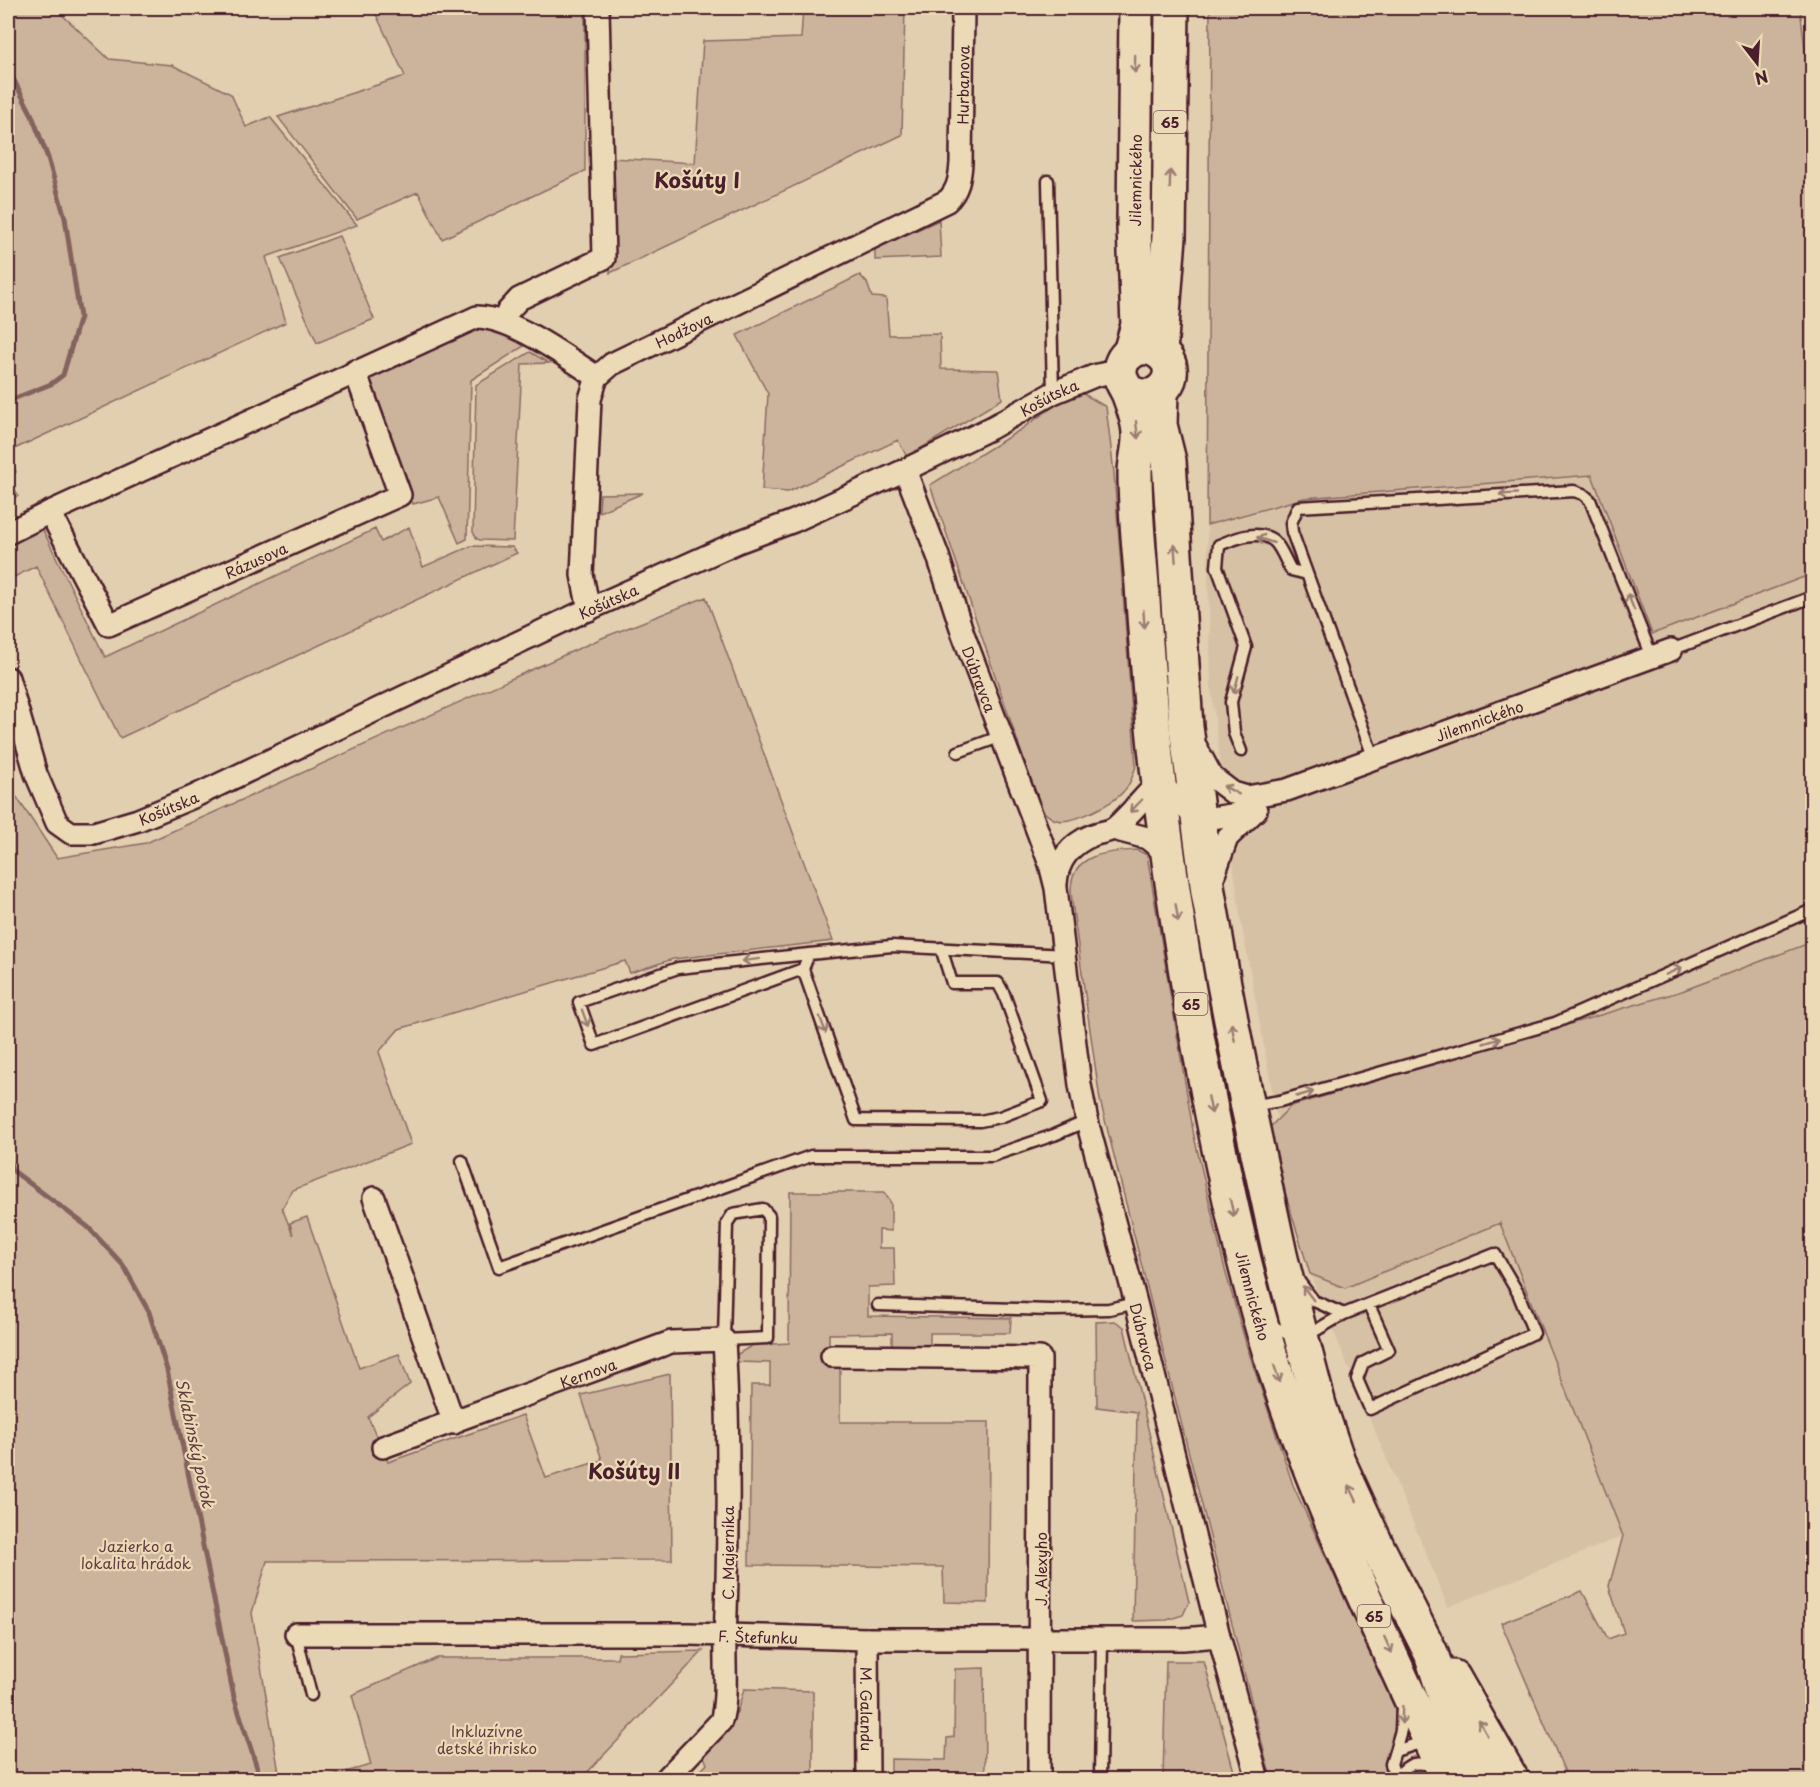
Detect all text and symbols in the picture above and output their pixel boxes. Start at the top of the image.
north arrow [1727,33,1787,93]
street label: Hurbanova [950,44,974,125]
one-way arrow [1129,54,1141,74]
text: N [1752,65,1771,92]
road number: 65 [1154,111,1186,133]
street label: Jilemnického [1123,134,1146,226]
district label: Košúty I [654,163,740,195]
one-way arrow [1164,170,1176,190]
street label: Hodžova [651,305,716,353]
street label: Košútska [1015,372,1082,421]
one-way arrow [1132,420,1143,440]
one-way arrow [1499,489,1519,500]
one-way arrow [1256,533,1275,544]
street label: Rázusova [220,535,291,584]
one-way arrow [1169,544,1180,563]
street label: Košútska [574,577,642,624]
one-way arrow [1624,594,1635,612]
one-way arrow [1139,609,1150,629]
street label: Dúbravca [957,642,1003,716]
one-way arrow [1230,675,1241,694]
street label: Jilemnického [1432,693,1526,747]
street label: Košútska [134,784,203,830]
one-way arrow [1223,784,1240,796]
one-way arrow [1129,798,1143,813]
one-way arrow [1172,903,1183,923]
one-way arrow [741,955,761,966]
one-way arrow [1665,965,1683,976]
road number: 65 [1174,993,1208,1015]
one-way arrow [580,1008,591,1027]
one-way arrow [818,1015,829,1033]
one-way arrow [1227,1022,1238,1042]
one-way arrow [1482,1035,1501,1046]
one-way arrow [1295,1088,1314,1099]
one-way arrow [1205,1095,1216,1115]
one-way arrow [1227,1198,1238,1217]
street label: Jilemnického [1231,1248,1277,1343]
one-way arrow [1301,1285,1314,1301]
street label: Dúbravca [1125,1300,1164,1374]
street label: Kernova [556,1351,620,1393]
one-way arrow [1272,1364,1283,1383]
water label: Sklabinský potok [171,1376,222,1511]
district label: Košúty II [588,1454,680,1486]
one-way arrow [1346,1484,1358,1502]
street label: C. Majerníka [716,1505,739,1600]
street label: J. Alexyho [1029,1532,1052,1606]
park label: Jazierko a lokalita hrádok [81,1534,192,1574]
road number: 65 [1358,1605,1390,1627]
street label: F. Štefunku [718,1623,798,1649]
one-way arrow [1382,1635,1394,1653]
street label: M. Galandu [856,1667,879,1751]
one-way arrow [1396,1705,1407,1725]
park label: Inkluzívne detské ihrisko [437,1719,537,1759]
one-way arrow [1477,1720,1489,1737]

